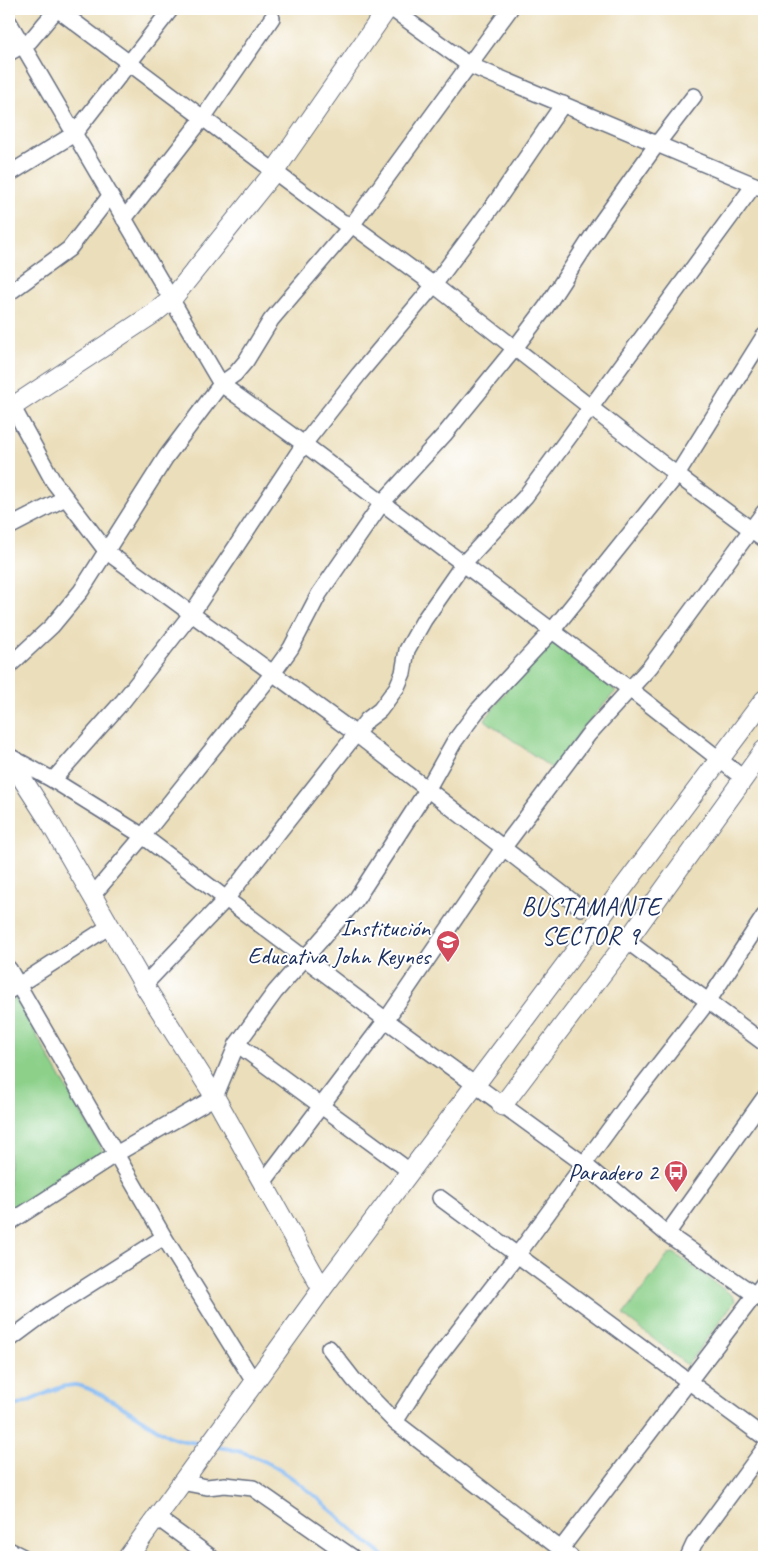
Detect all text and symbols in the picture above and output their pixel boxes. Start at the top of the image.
district label: BUSTAMANTE SECTOR 9 [521,891,663,952]
place label: Institución Educativa John Keynes [248,913,432,971]
school or university icon: Institución Educativa John Keynes [435,929,461,963]
place label: Paradero 2 [568,1157,660,1187]
bus stop icon: Paradero 2 [663,1159,689,1193]

